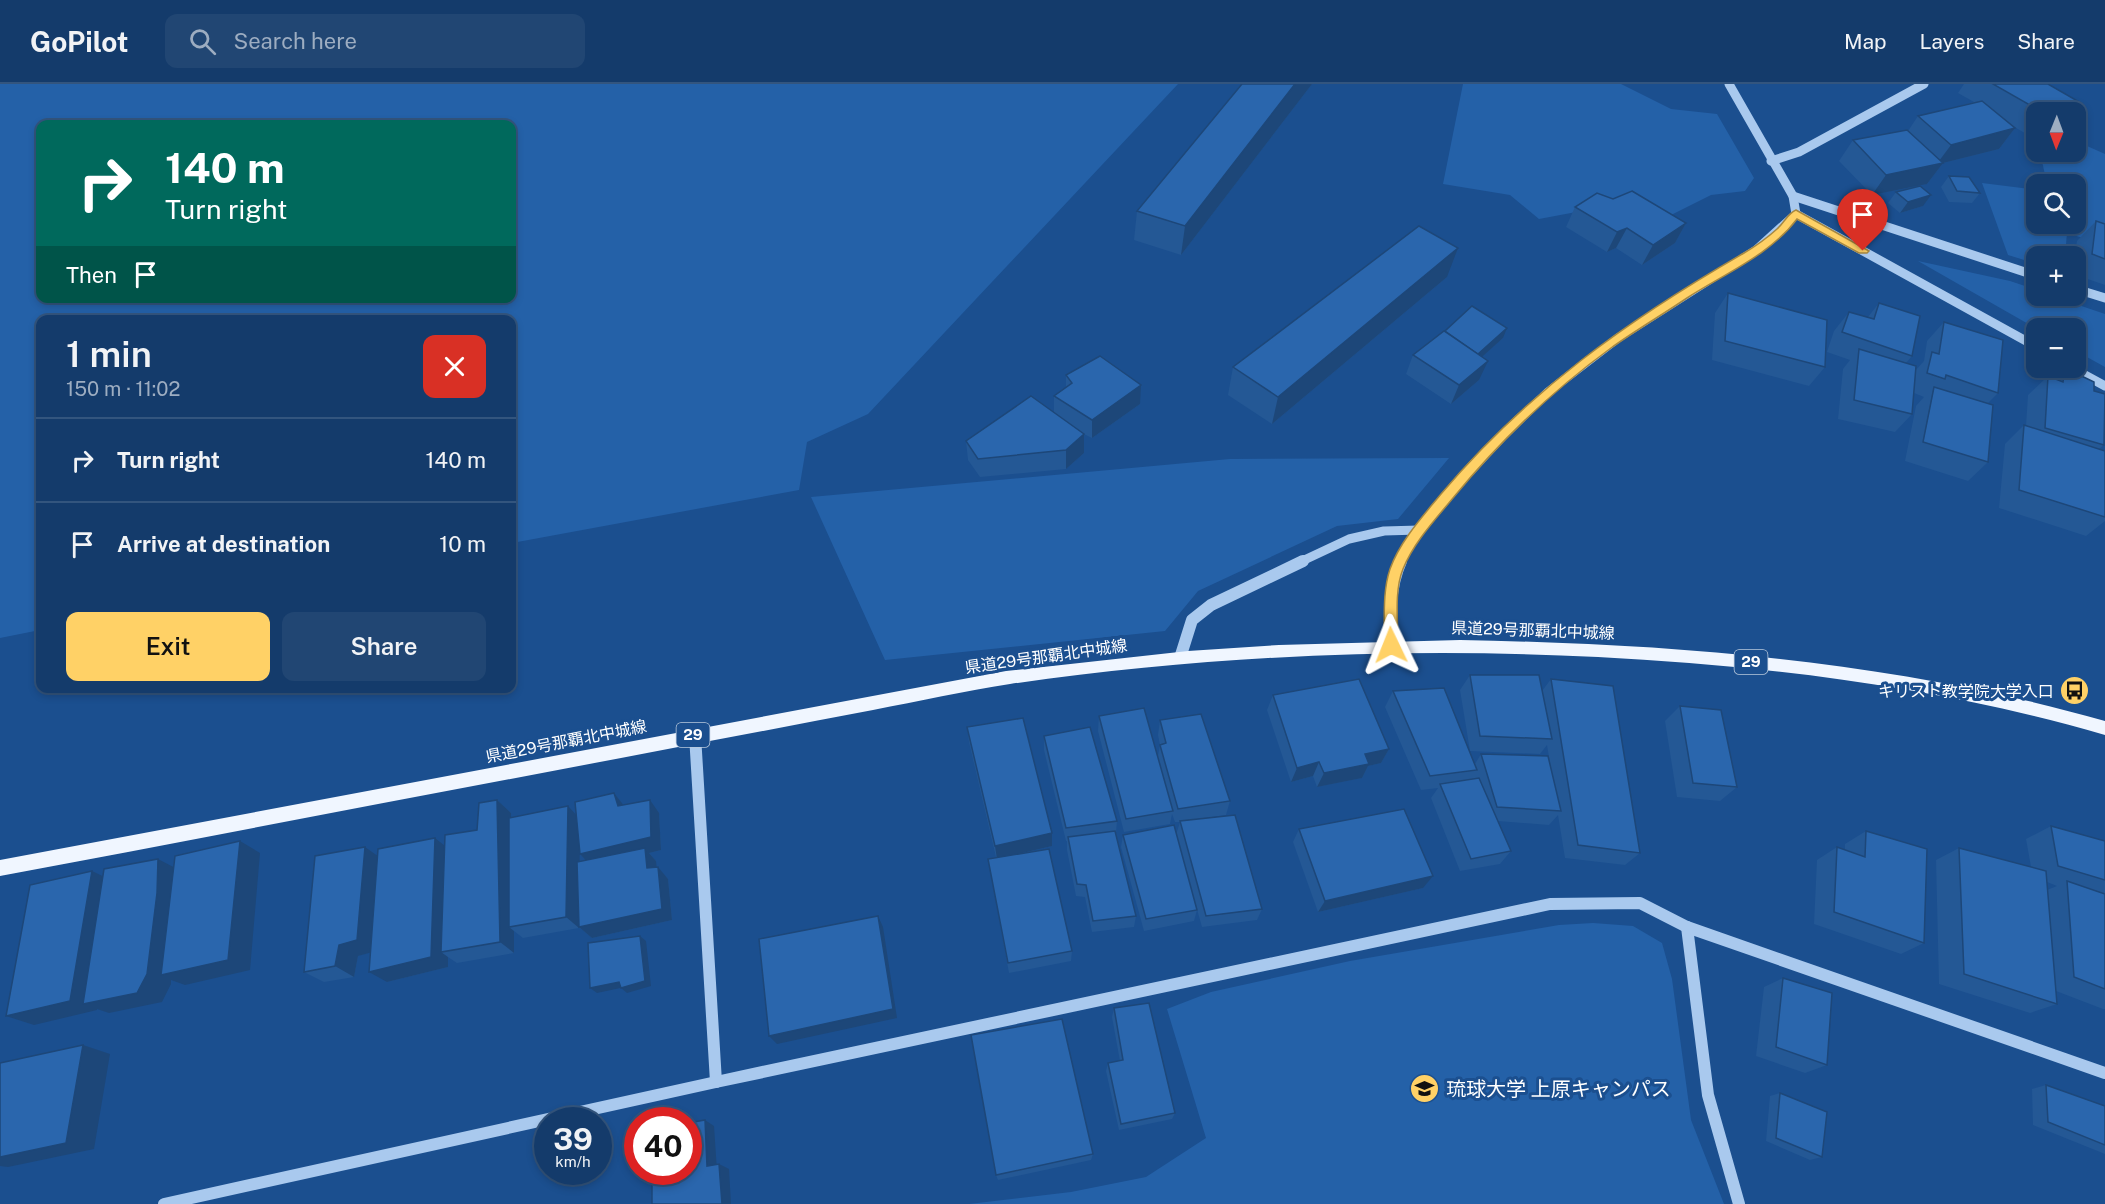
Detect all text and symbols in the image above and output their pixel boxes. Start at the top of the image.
search box [165,14,585,68]
text: GoPilot [30,25,129,58]
icon: search [186,25,219,58]
text: Search here [234,28,357,54]
text: Map [1844,29,1887,54]
text: Layers [1920,29,1984,54]
text: Share [2017,29,2075,54]
north arrow [2026,102,2086,162]
map controls [2026,102,2086,378]
text: 140 m [165,143,285,192]
icon: right [66,144,144,222]
button: search [2026,174,2086,234]
pin [1837,189,1888,251]
text: Turn right [165,193,288,225]
icon: arrive [1846,198,1879,231]
button: + [2026,246,2086,306]
icon: arrive [129,258,162,291]
text: Then [66,262,117,288]
button: − [2026,318,2086,378]
text: 1 min [66,333,152,375]
button: close [423,335,486,398]
text: 150 m · 11:02 [66,377,180,401]
icon: right [66,444,99,477]
text: Turn right [117,447,220,473]
text: 140 m [425,447,486,473]
icon: arrive [66,528,99,561]
text: Arrive at destination [117,531,330,557]
text: 10 m [439,531,486,557]
button: Exit [66,612,270,681]
button: Share [282,612,486,681]
position arrow [1359,613,1423,677]
street label: 県道29号那覇北中城線 [1451,618,1615,643]
street label: 県道29号那覇北中城線 [964,636,1128,677]
road number: 29 [1734,650,1768,674]
bus stop icon: キリスト教学院大学入口 [2059,675,2091,707]
place label: キリスト教学院大学入口 [1878,682,2054,701]
street label: 県道29号那覇北中城線 [484,717,648,766]
road number: 29 [676,723,710,747]
school or university icon: 琉球大学 上原キャンパス [1409,1073,1441,1105]
place label: 琉球大学 上原キャンパス [1446,1077,1671,1101]
speed limit sign: 40 [624,1107,702,1185]
text: 39 [553,1121,593,1157]
text: km/h [555,1153,591,1170]

